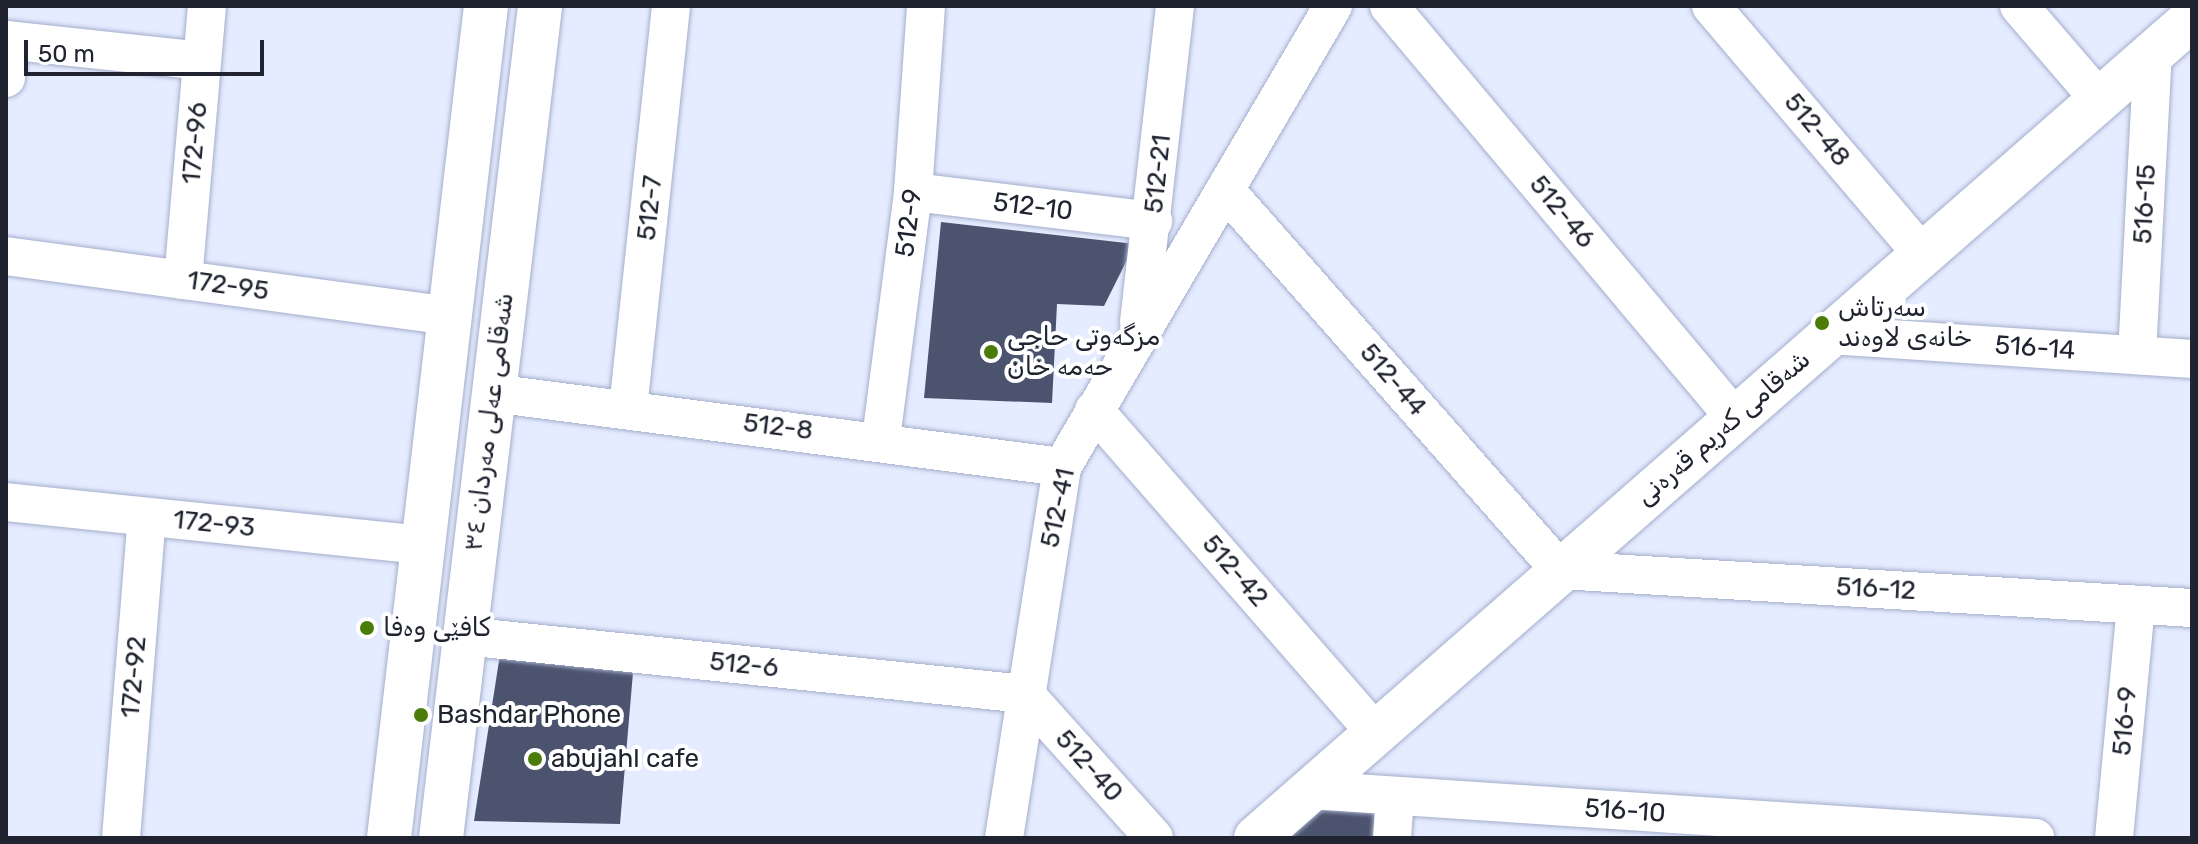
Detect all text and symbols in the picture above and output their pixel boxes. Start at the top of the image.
scale bar [28,24,268,74]
text: 50 m [38,40,95,68]
street label: 512-48 [1777,87,1857,173]
street label: 172-96 [176,101,214,185]
street label: 512-21 [1138,133,1178,215]
street label: 516-15 [2127,163,2163,245]
street label: 512-46 [1523,169,1601,255]
street label: 512-7 [631,174,669,242]
street label: 512-9 [889,187,929,259]
street label: 512-10 [991,187,1075,227]
street label: 172-95 [185,265,271,307]
street label: شەقامی عەلی مەردان ٣٤ [458,291,520,553]
place label: سەرتاش خانەی لاوەند [1838,292,1972,354]
marker: سەرتاش خانەی لاوەند [1813,314,1831,332]
place label: مزگەوتی حاجی حەمە خان [1007,321,1160,382]
street label: 516-14 [1994,330,2076,366]
street label: 512-44 [1353,337,1433,423]
marker: مزگەوتی حاجی حەمە خان [982,343,1000,361]
street label: شەقامی کەریم قەرەنی [1629,344,1817,512]
street label: 512-8 [741,407,815,447]
street label: 512-41 [1034,466,1082,550]
street label: 172-93 [172,504,256,544]
street label: 512-42 [1195,529,1275,613]
street label: 516-12 [1835,571,1917,607]
place label: کافێی وەفا [383,612,491,644]
marker: کافێی وەفا [358,619,376,637]
street label: 172-92 [115,635,153,719]
street label: 512-6 [708,646,780,684]
street label: 516-9 [2106,685,2144,757]
place label: Bashdar Phone [437,699,622,731]
marker: Bashdar Phone [412,706,430,724]
street label: 512-40 [1049,724,1129,808]
place label: abujahl cafe [551,743,699,775]
marker: abujahl cafe [526,750,544,768]
street label: 516-10 [1583,793,1667,829]

